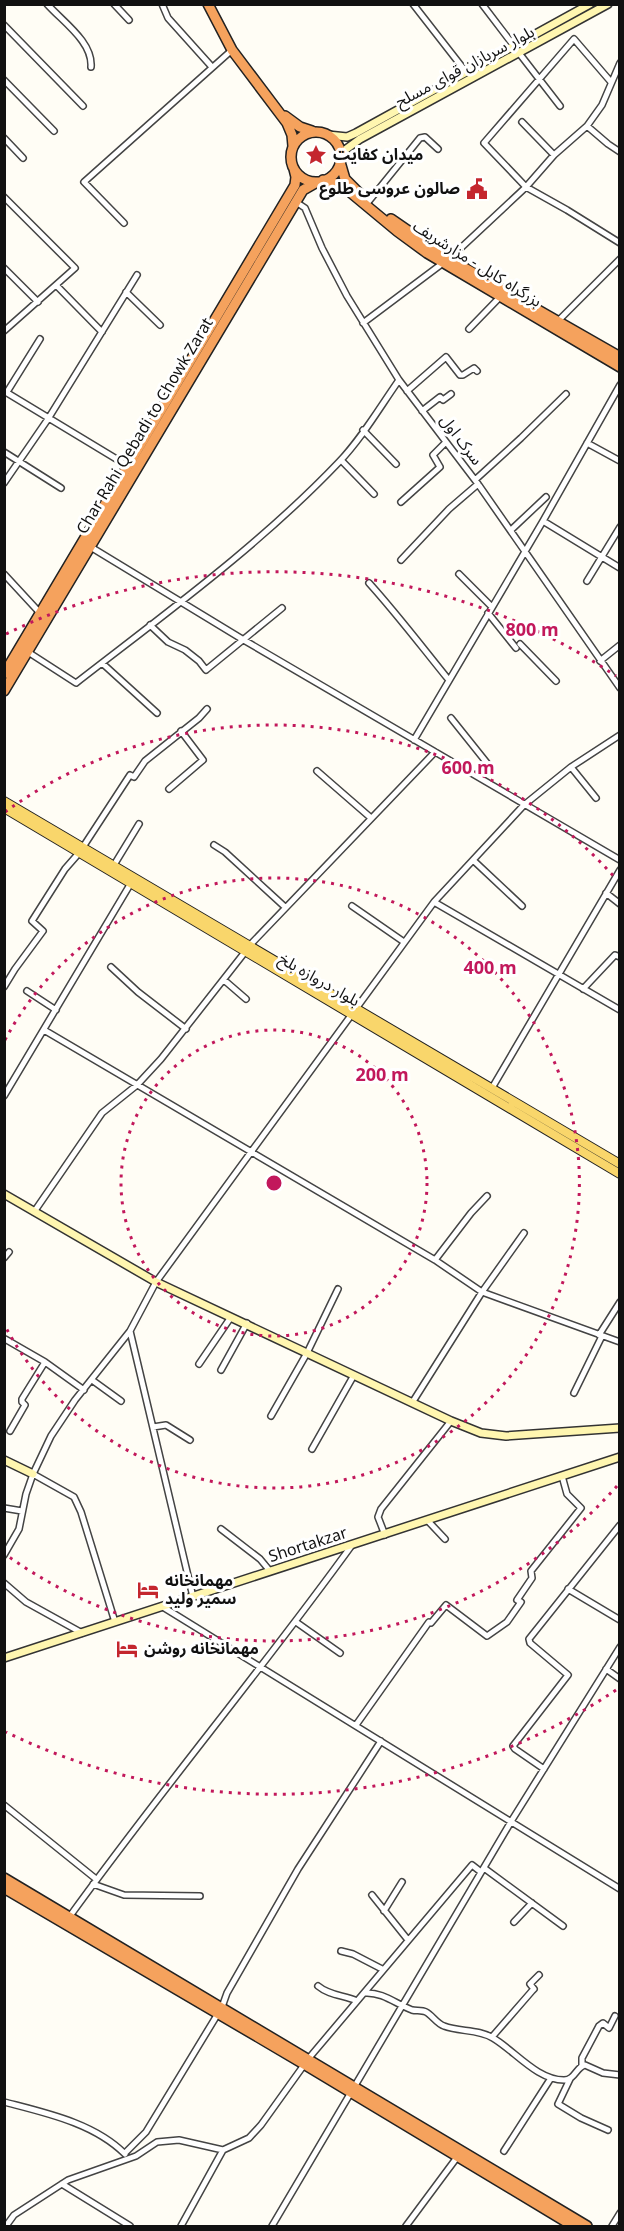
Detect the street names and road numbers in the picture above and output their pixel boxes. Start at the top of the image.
street label: بلوار سربازان قوای مسلح [389,16,541,118]
street label: بزرگراه کابل - مزارشریف [405,210,549,318]
street label: Char Rahi Qebadi to Chowk Zarat [66,310,224,541]
street label: سرک اول [430,406,492,474]
street label: بلوار دروازه بلخ [271,943,367,1017]
street label: Shortakzar [264,1516,352,1574]

